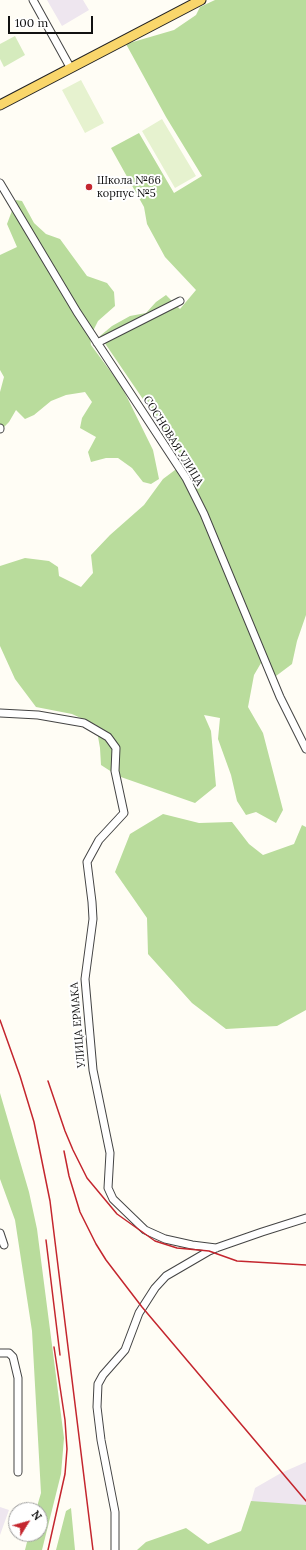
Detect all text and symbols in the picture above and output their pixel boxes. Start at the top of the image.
scale bar [10,8,95,34]
text: 100 m [15,15,48,30]
place label: Школа №66 корпус №5 [97,174,161,200]
marker: Школа №66 корпус №5 [84,182,94,192]
street label: СОСНОВАЯ УЛИЦА [140,394,206,488]
street label: УЛИЦА ЕРМАКА [68,982,88,1068]
north arrow [8,1502,48,1542]
text: N [29,1508,45,1523]

